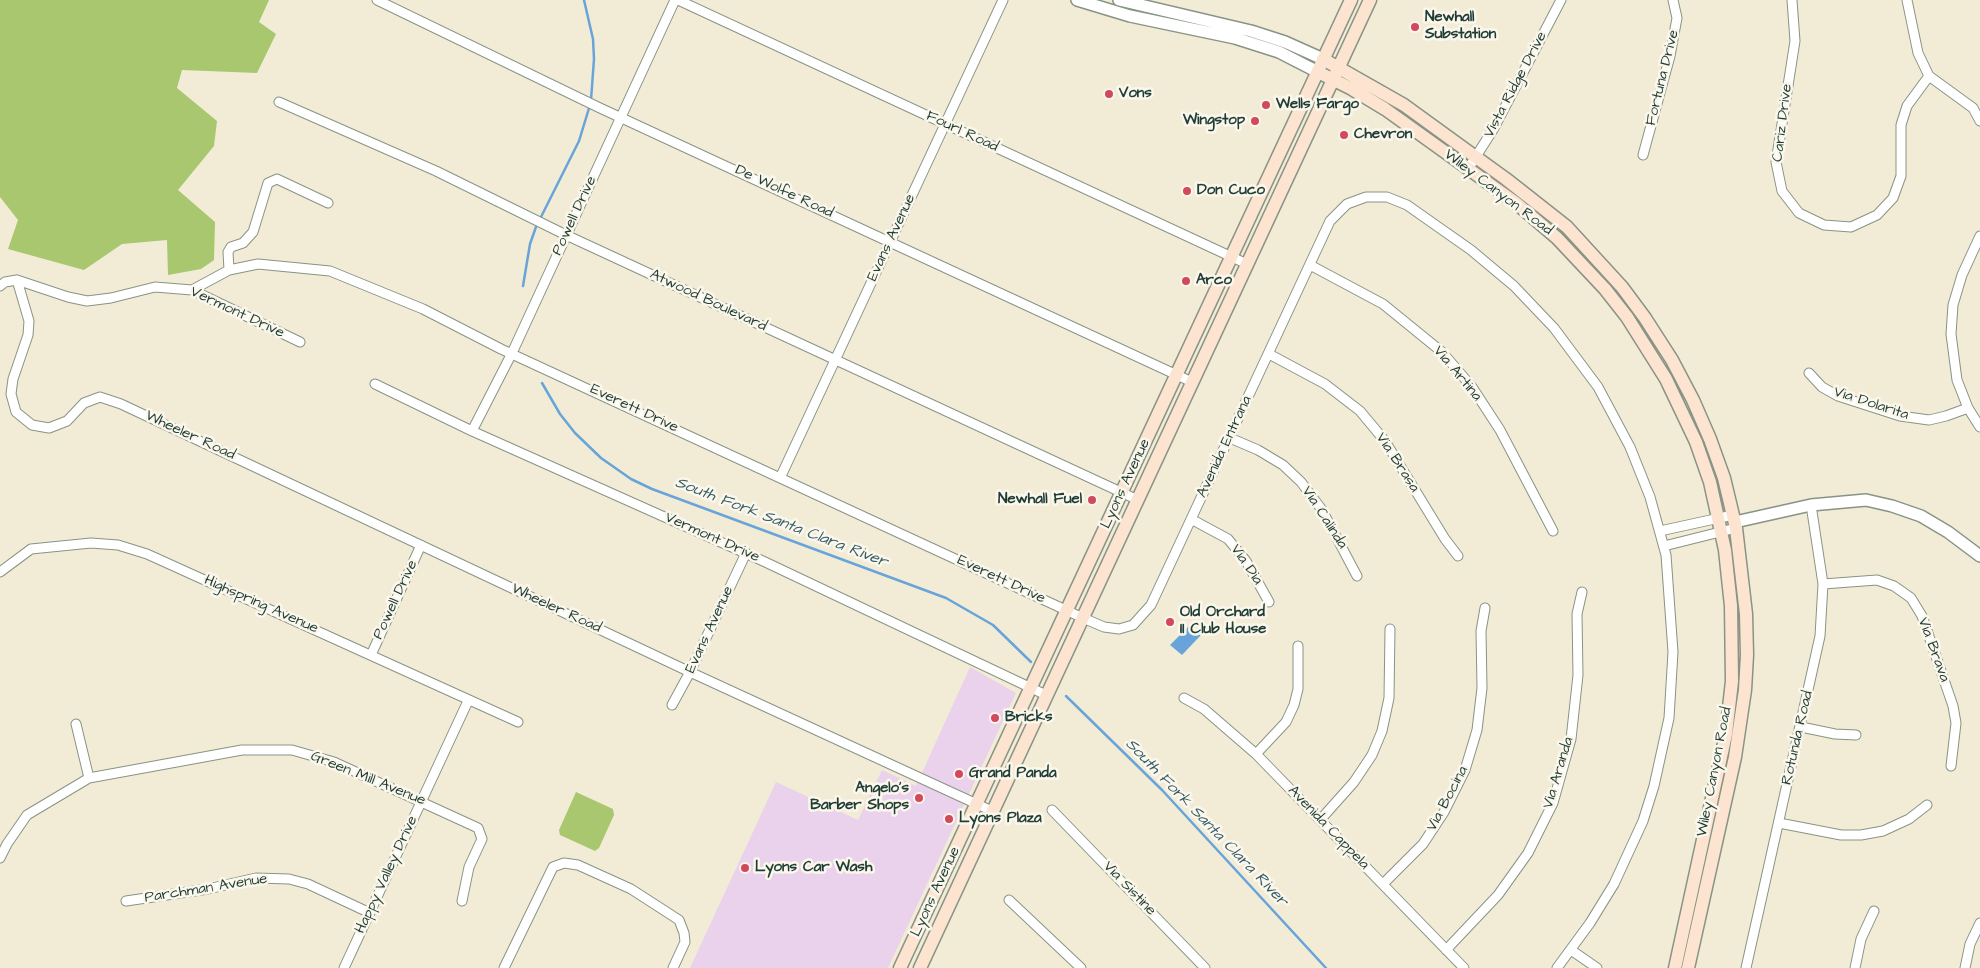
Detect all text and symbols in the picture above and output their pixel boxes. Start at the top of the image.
place label: Newhall Substation [1425,9,1496,44]
marker: Newhall Substation [1409,21,1421,33]
street label: Fortuna Drive [1642,28,1684,128]
street label: Vista Ridge Drive [1480,29,1552,141]
street label: Cariz Drive [1769,83,1797,163]
place label: Vons [1119,85,1152,103]
marker: Vons [1103,88,1115,100]
place label: Wells Fargo [1276,96,1359,114]
marker: Wells Fargo [1260,99,1272,111]
street label: Fourl Road [923,107,1001,157]
place label: Wingstop [1183,112,1245,130]
marker: Wingstop [1249,115,1261,127]
place label: Chevron [1354,126,1412,144]
marker: Chevron [1338,129,1350,141]
street label: Wiley Canyon Road [1440,146,1556,240]
street label: De Wolfe Road [732,161,836,223]
street label: Powell Drive [549,174,601,258]
place label: Don Cuco [1197,182,1265,200]
marker: Don Cuco [1181,185,1193,197]
street label: Evans Avenue [864,192,920,284]
street label: Atwood Boulevard [647,266,769,336]
place label: Arco [1196,272,1232,290]
marker: Arco [1180,275,1192,287]
street label: Vermont Drive [187,283,287,343]
street label: Via Artina [1429,343,1485,405]
street label: Everett Drive [587,381,681,437]
street label: Via Dolarita [1831,383,1911,425]
street label: Avenida Entrana [1194,393,1256,501]
street label: Wheeler Road [142,407,238,465]
street label: Via Brasa [1371,430,1423,496]
street label: Lyons Avenue [1097,436,1155,532]
water label: South Fork Santa Clara River [672,474,890,572]
street label: Via Calinda [1297,483,1351,553]
place label: Newhall Fuel [998,491,1082,509]
marker: Newhall Fuel [1086,494,1098,506]
street label: Vermont Drive [662,509,762,567]
street label: Via Dia [1226,541,1266,589]
street label: Everett Drive [954,552,1048,608]
street label: Powell Drive [370,558,422,642]
street label: Highspring Avenue [201,572,321,638]
street label: Wheeler Road [508,580,604,638]
street label: Evans Avenue [682,584,738,676]
place label: Old Orchard II Club House [1180,604,1266,639]
street label: Via Brava [1913,615,1953,685]
marker: Old Orchard II Club House [1164,616,1176,628]
street label: Rotunda Road [1778,689,1818,787]
street label: Wiley Canyon Road [1694,706,1736,838]
place label: Bricks [1005,709,1052,727]
marker: Bricks [989,712,1001,724]
water label: South Fork Santa Clara River [1121,735,1291,911]
street label: Via Aranda [1540,735,1578,811]
street label: Green Mill Avenue [308,748,428,810]
street label: Via Bocina [1423,763,1473,835]
place label: Grand Panda [969,765,1057,783]
marker: Grand Panda [953,768,965,780]
place label: Angelo's Barber Shops [810,780,909,815]
street label: Avenida Cappela [1283,782,1373,874]
marker: Angelo's Barber Shops [913,792,925,804]
place label: Lyons Plaza [959,810,1042,828]
street label: Happy Valley Drive [352,813,422,937]
marker: Lyons Plaza [943,813,955,825]
street label: Lyons Avenue [907,844,965,940]
street label: Via Sistine [1099,858,1159,920]
place label: Lyons Car Wash [755,859,872,877]
marker: Lyons Car Wash [739,862,751,874]
street label: Parchman Avenue [143,870,269,908]

